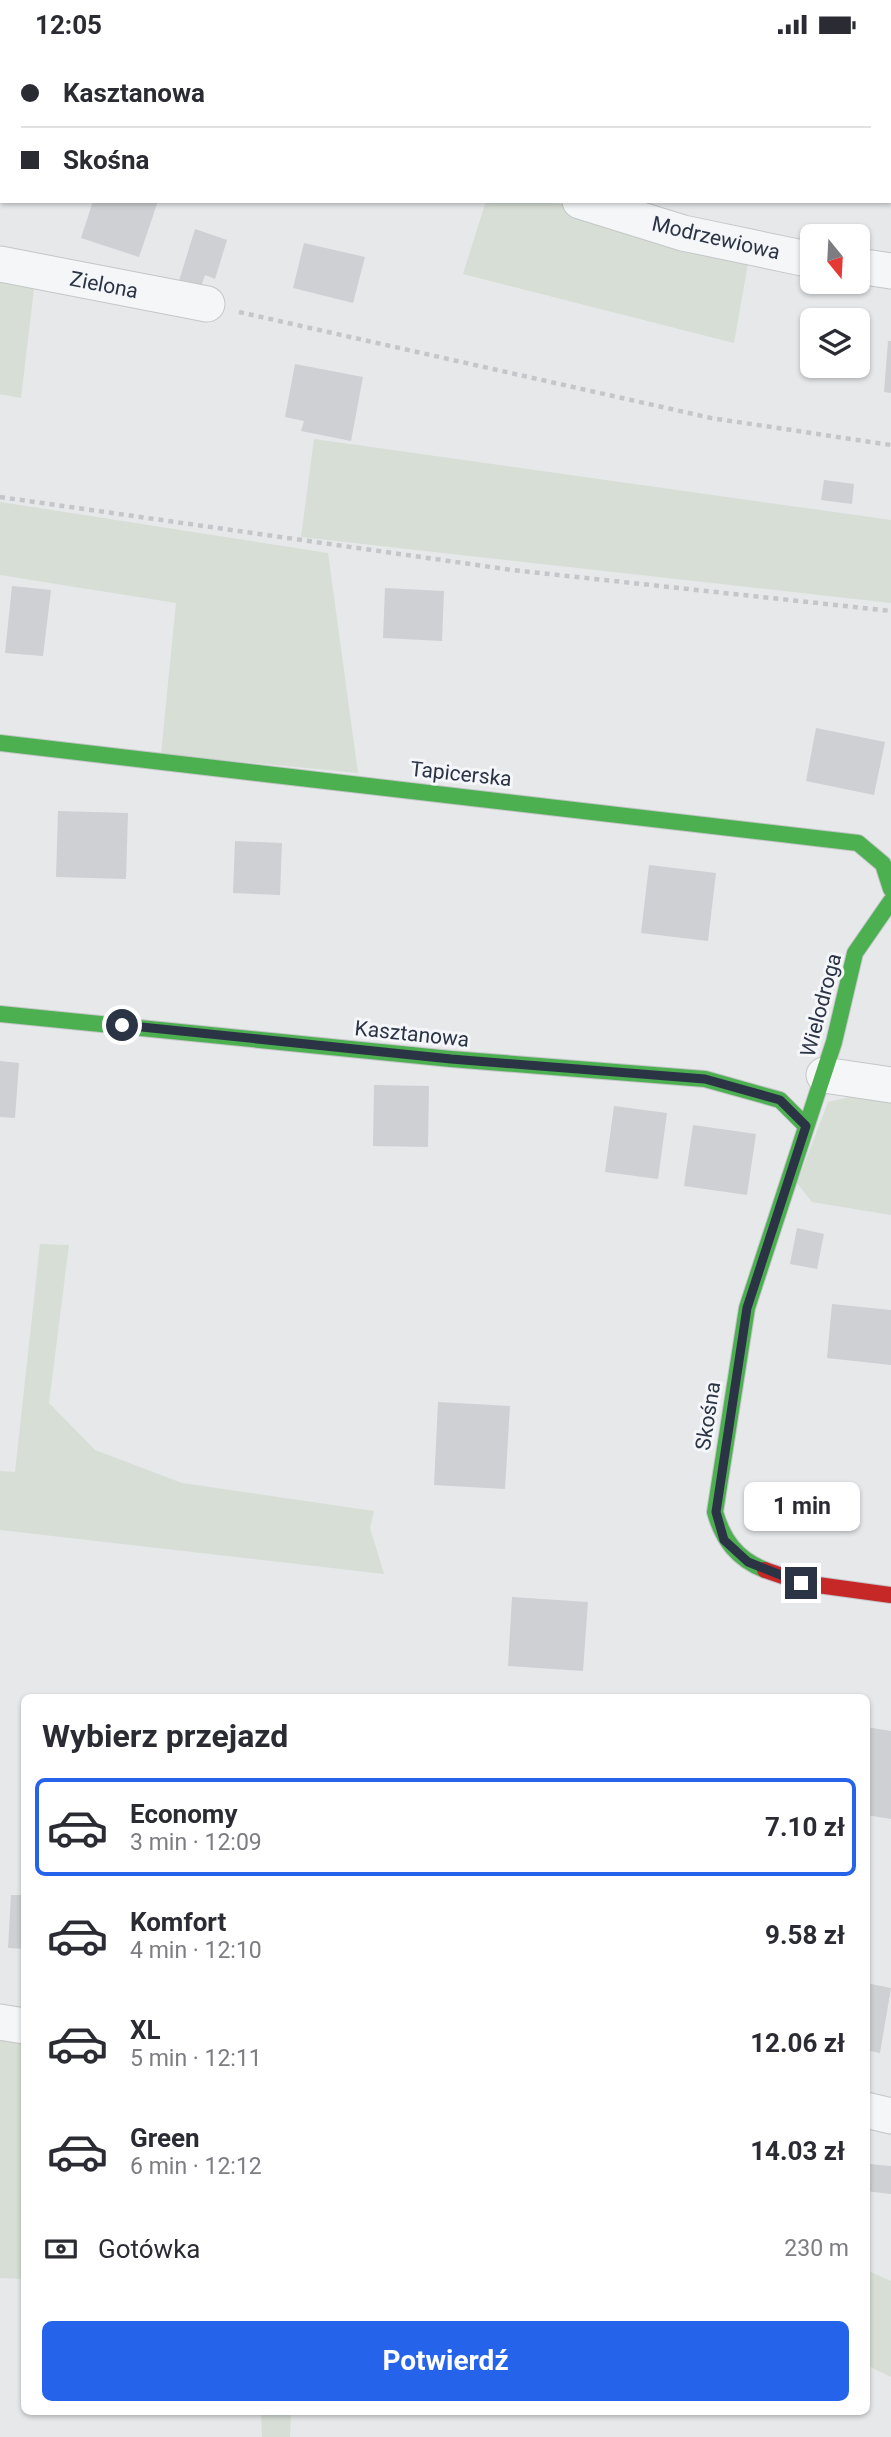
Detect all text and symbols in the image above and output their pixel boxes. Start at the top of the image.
text: 12:05 [35,10,102,40]
text: Kasztanowa [63,78,205,108]
text: Skośna [63,145,149,175]
street label: Modrzewiowa [650,212,782,264]
north arrow [800,224,870,294]
map controls [800,224,870,378]
street label: Zielona [68,267,140,303]
button: layers [800,308,870,378]
street label: Tapicerska [409,757,513,791]
street label: Wielodroga [796,951,846,1059]
route start [106,1009,138,1041]
street label: Kasztanowa [354,1016,470,1052]
street label: Skośna [691,1380,725,1452]
callout: 1 min [743,1481,859,1531]
text: 1 min [773,1493,831,1520]
route end [785,1567,817,1599]
text: Wybierz przejazd [42,1717,288,1755]
icon: car [46,1796,109,1859]
text: Economy [130,1799,237,1829]
text: 7.10 zł [765,1812,845,1842]
text: 3 min · 12:09 [130,1829,262,1856]
icon: car [46,1904,109,1967]
text: Komfort [130,1907,226,1937]
text: 9.58 zł [765,1920,845,1950]
text: 4 min · 12:10 [130,1937,262,1964]
icon: car [46,2012,109,2075]
text: XL [130,2015,161,2045]
text: 12.06 zł [750,2028,845,2058]
text: 5 min · 12:11 [130,2045,262,2072]
icon: car [46,2120,109,2183]
text: Green [130,2123,200,2153]
text: 14.03 zł [750,2136,845,2166]
text: 6 min · 12:12 [130,2153,262,2180]
icon: cash [42,2230,80,2268]
text: Gotówka [98,2234,200,2264]
text: 230 m [784,2235,849,2262]
button: Potwierdź [42,2321,849,2401]

